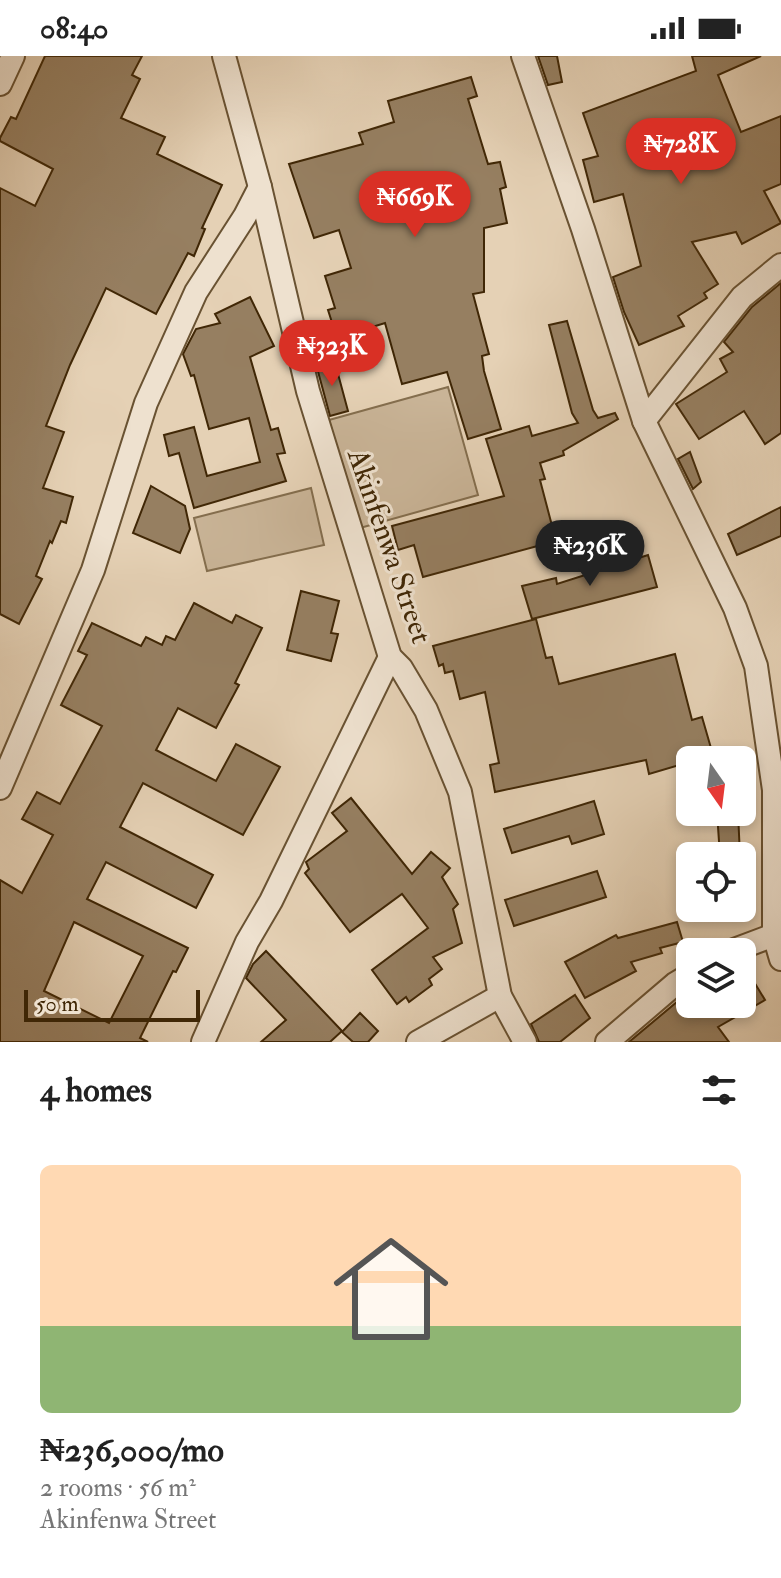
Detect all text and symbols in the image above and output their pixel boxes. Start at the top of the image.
text: 08:40 [40,10,108,47]
pin: ₦728K [625,118,737,186]
text: ₦728K [644,128,718,160]
pin: ₦669K [359,171,471,239]
text: ₦669K [377,181,453,213]
pin: ₦323K [276,320,388,388]
text: ₦323K [297,330,367,362]
street label: Akinfenwa Street [339,443,440,649]
pin: ₦236K [534,520,646,588]
text: ₦236K [553,530,627,562]
north arrow [676,746,756,826]
map controls [676,746,756,1018]
button: locate [676,842,756,922]
button: layers [676,938,756,1018]
scale bar [24,986,200,1022]
text: 50 m [36,990,78,1018]
icon: filters [697,1068,741,1112]
text: 4 homes [40,1069,152,1112]
icon: home [319,1217,463,1361]
text: ₦236,000/mo [40,1429,224,1472]
text: 2 rooms · 56 m² [40,1472,196,1504]
text: Akinfenwa Street [40,1504,216,1536]

